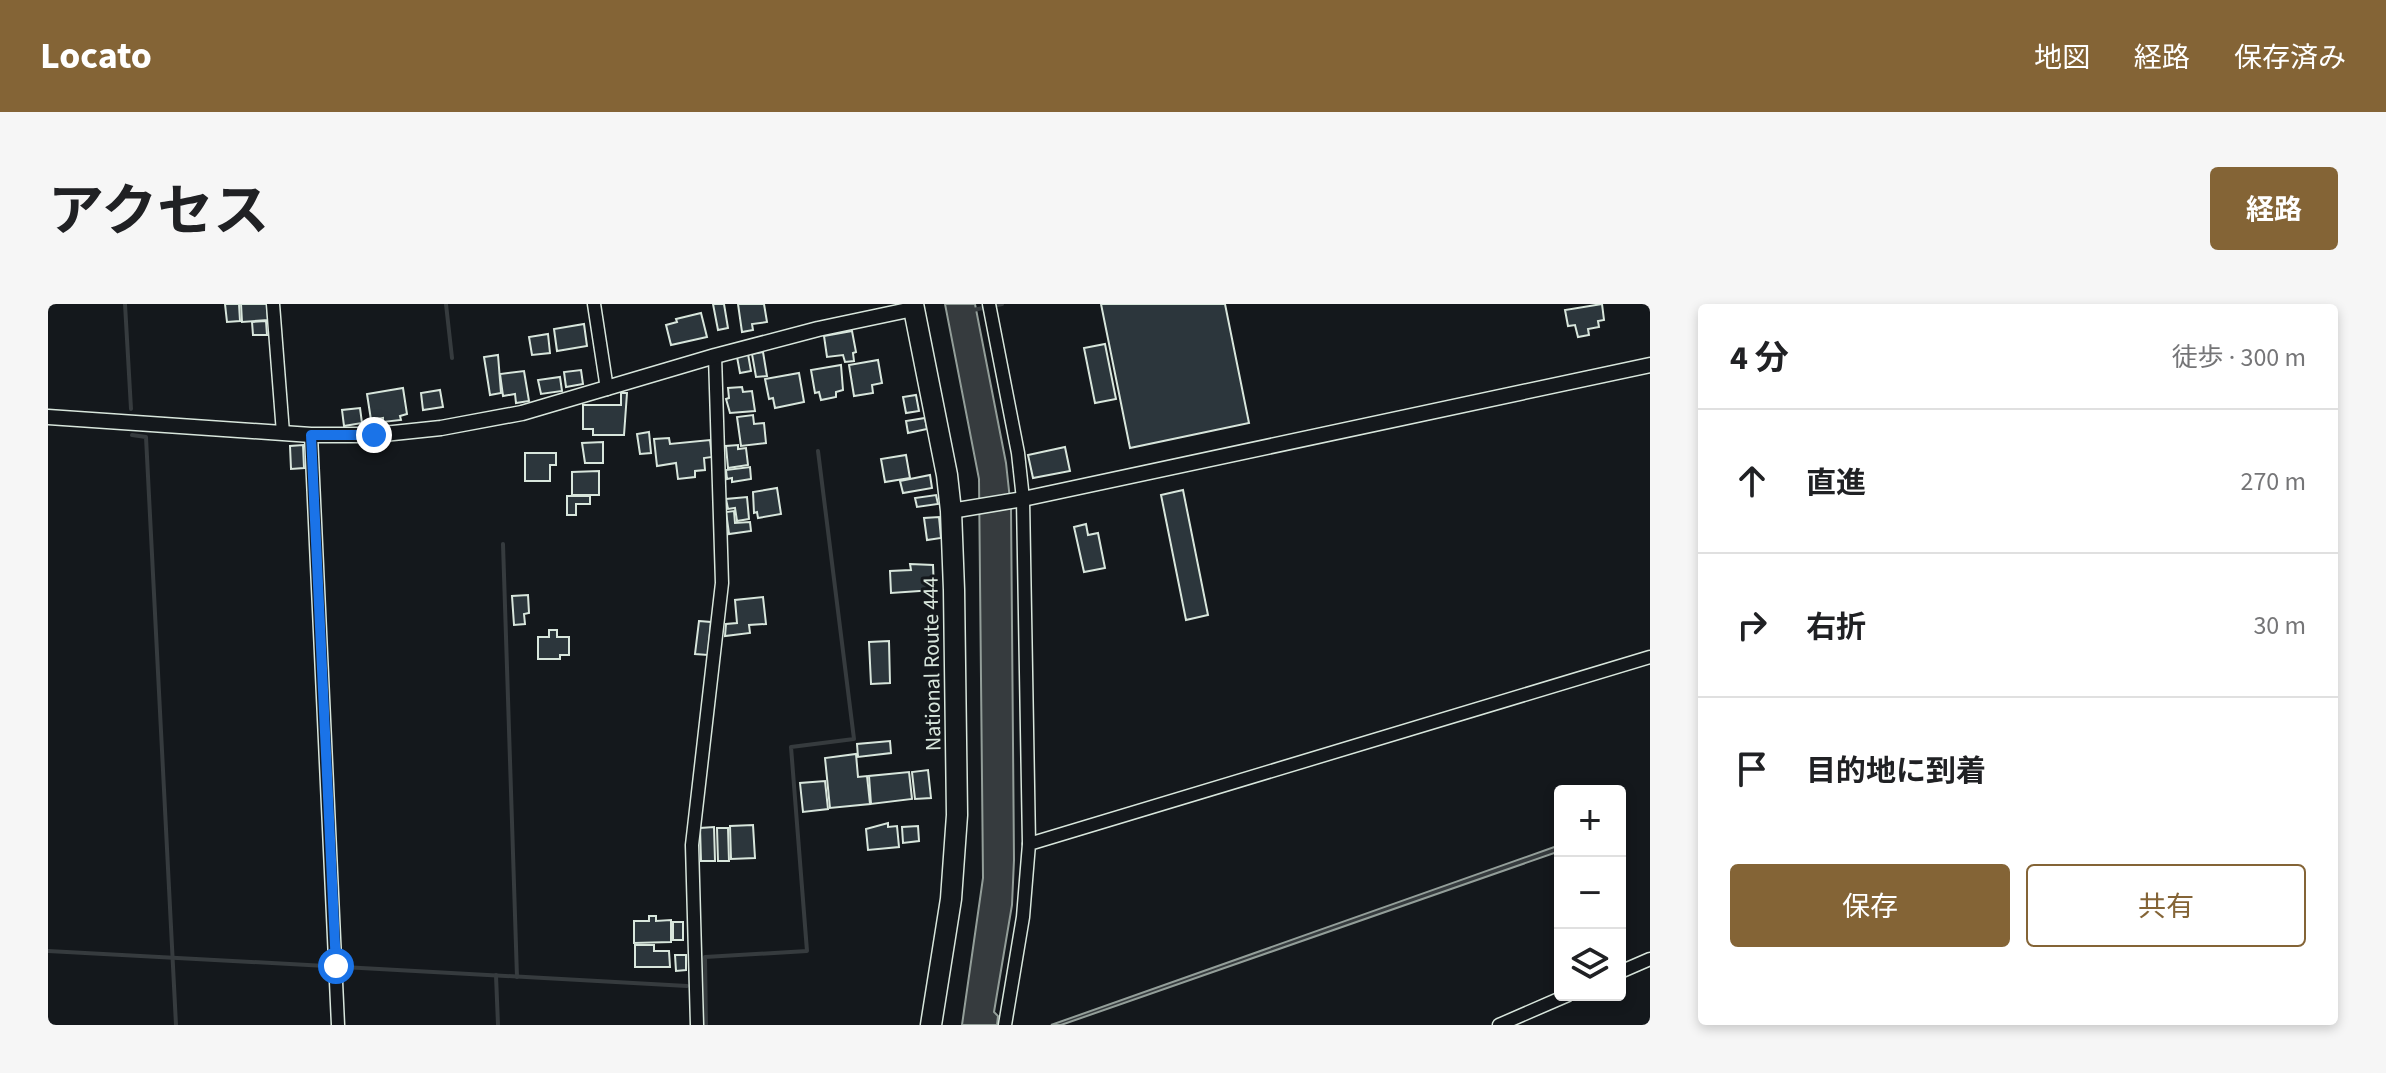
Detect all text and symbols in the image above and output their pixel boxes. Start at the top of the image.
text: Locato [40,29,152,83]
text: 地図 [2034,38,2090,78]
text: 経路 [2134,38,2190,78]
text: 保存済み [2234,38,2346,78]
button: 経路 [2210,167,2338,250]
text: アクセス [48,173,269,252]
text: 4 分 [1730,334,1789,383]
text: 徒歩 · 300 m [2172,339,2306,376]
route end [356,417,392,453]
icon: ahead [1730,459,1774,503]
text: 直進 [1806,462,1866,505]
text: 270 m [2240,463,2306,500]
street label: National Route 444 [914,576,950,751]
icon: right [1730,603,1774,647]
text: 右折 [1806,606,1866,649]
text: 30 m [2253,607,2306,644]
icon: arrive [1730,747,1774,791]
text: 目的地に到着 [1806,750,1986,793]
map controls [1554,785,1626,1001]
button: + [1554,785,1626,857]
button: − [1554,857,1626,929]
button: 保存 [1730,864,2010,947]
button: 共有 [2026,864,2306,947]
button: layers [1554,929,1626,1001]
route start [318,948,354,984]

